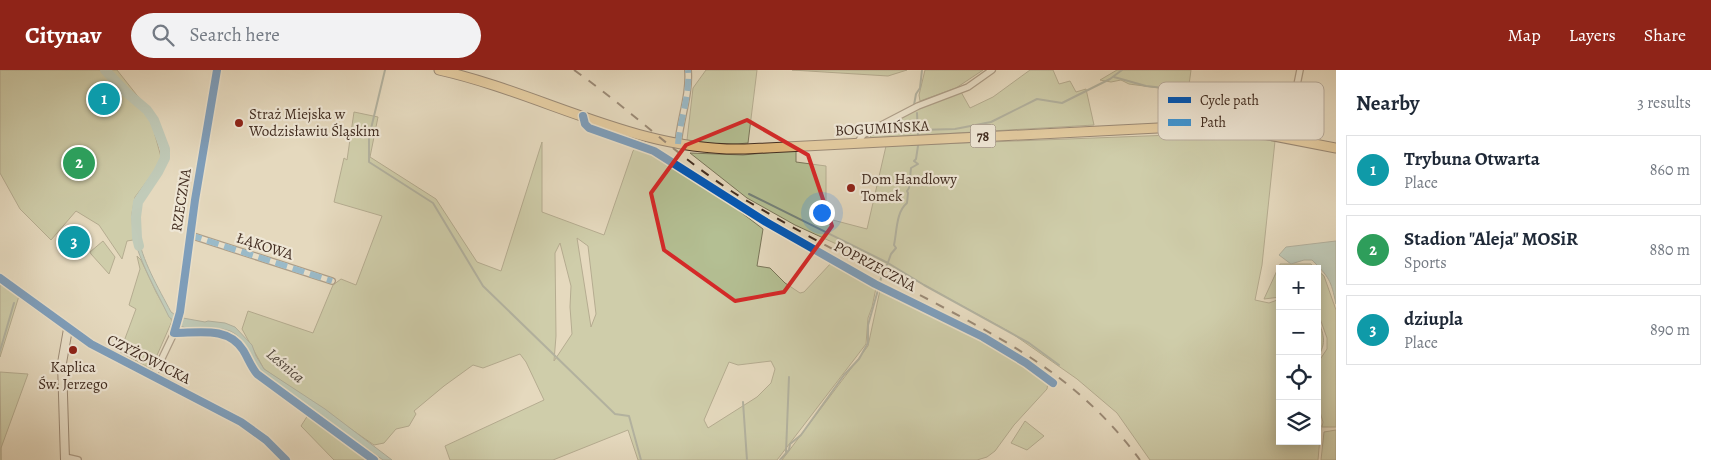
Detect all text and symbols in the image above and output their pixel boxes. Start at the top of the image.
search box [131,13,481,58]
text: Citynav [25,19,101,51]
icon: search [149,21,177,49]
text: Search here [189,22,280,48]
text: Map [1508,23,1541,47]
text: Layers [1569,23,1616,47]
text: Share [1644,23,1686,47]
pin: 1 [88,80,120,118]
legend [1158,82,1324,140]
text: Nearby [1356,89,1419,117]
text: Cycle path [1200,91,1260,110]
text: 3 results [1637,92,1691,114]
place label: Straż Miejska w Wodzisławiu Śląskim [248,104,380,141]
text: Path [1200,113,1227,132]
street label: BOGUMIŃSKA [834,116,930,140]
marker: Straż Miejska w Wodzisławiu Śląskim [233,117,245,129]
road number: 78 [970,124,996,148]
pin: 2 [63,144,95,182]
text: Trybuna Otwarta [1404,146,1540,172]
text: 1 [1370,159,1376,181]
text: 860 m [1650,159,1690,181]
street label: RZECZNA [166,167,196,233]
place label: Dom Handlowy Tomek [861,169,957,206]
text: Place [1404,172,1438,194]
marker: Dom Handlowy Tomek [845,182,857,194]
your location [809,200,835,226]
pin: 3 [58,223,90,261]
text: Stadion "Aleja" MOSiR [1404,226,1578,252]
street label: ŁĄKOWA [234,227,296,265]
street label: POPRZECZNA [830,236,920,296]
text: 2 [1369,239,1377,261]
text: 880 m [1649,239,1690,261]
text: Sports [1404,252,1447,274]
map controls [1276,265,1321,445]
button: + [1276,265,1321,310]
text: dziupla [1404,306,1463,332]
button: − [1276,310,1321,355]
text: 3 [1370,319,1376,341]
text: 890 m [1650,319,1690,341]
street label: CZYŻOWICKA [104,329,194,389]
text: Place [1404,332,1438,354]
water label: Leśnica [262,343,310,389]
marker: Kaplica Św. Jerzego [67,344,79,356]
button: locate [1276,355,1321,400]
place label: Kaplica Św. Jerzego [38,357,108,394]
button: layers [1276,400,1321,445]

